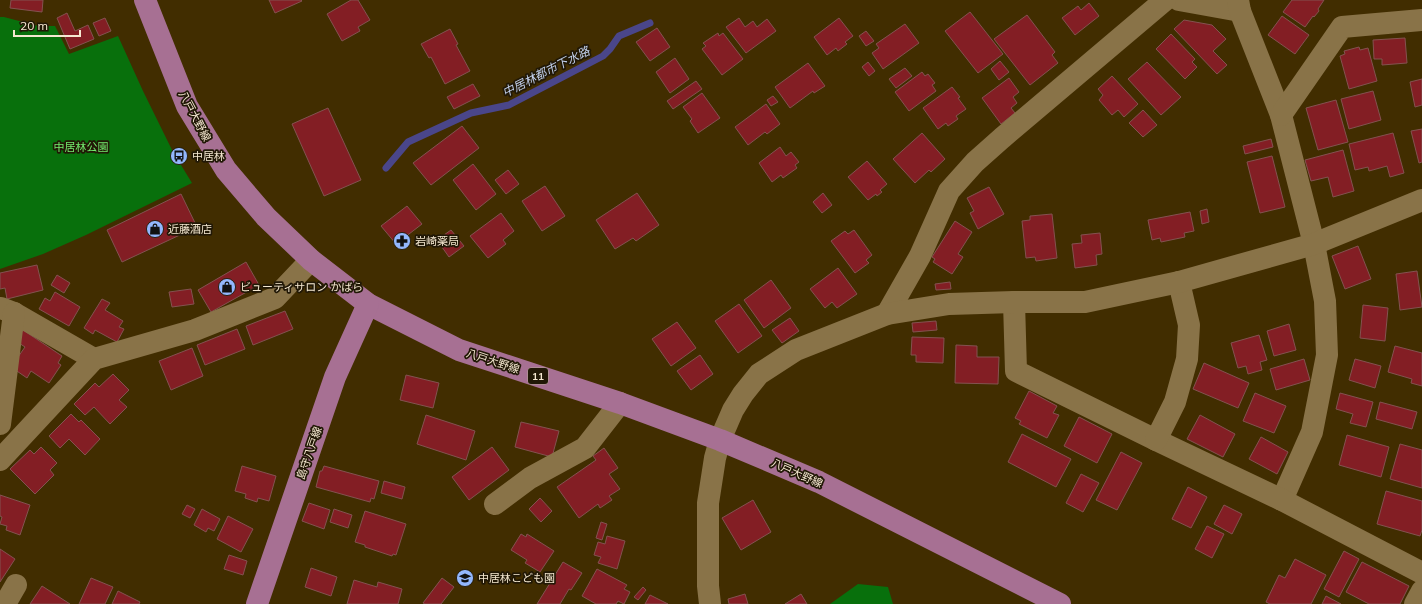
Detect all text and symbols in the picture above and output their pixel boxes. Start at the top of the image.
scale bar [14,12,80,38]
text: 20 m [20,18,48,33]
water label: 中居林都市下水路 [500,43,593,100]
street label: 八戸大野線 [176,88,214,144]
park label: 中居林公園 [54,140,109,154]
bus stop icon: 中居林 [169,146,189,166]
place label: 中居林 [192,149,225,163]
shop icon: 近藤酒店 [145,219,165,239]
place label: 近藤酒店 [168,222,212,236]
pharmacy icon: 岩崎薬局 [392,231,412,251]
place label: 岩崎薬局 [415,234,459,248]
shop icon: ビューティサロン かばら [217,277,237,297]
place label: ビューティサロン かばら [240,280,363,294]
street label: 八戸大野線 [465,346,521,376]
road number: 11 [528,368,548,384]
street label: 島守八戸線 [293,425,325,481]
street label: 八戸大野線 [769,455,825,491]
school or university icon: 中居林こども園 [455,568,475,588]
place label: 中居林こども園 [478,571,555,585]

